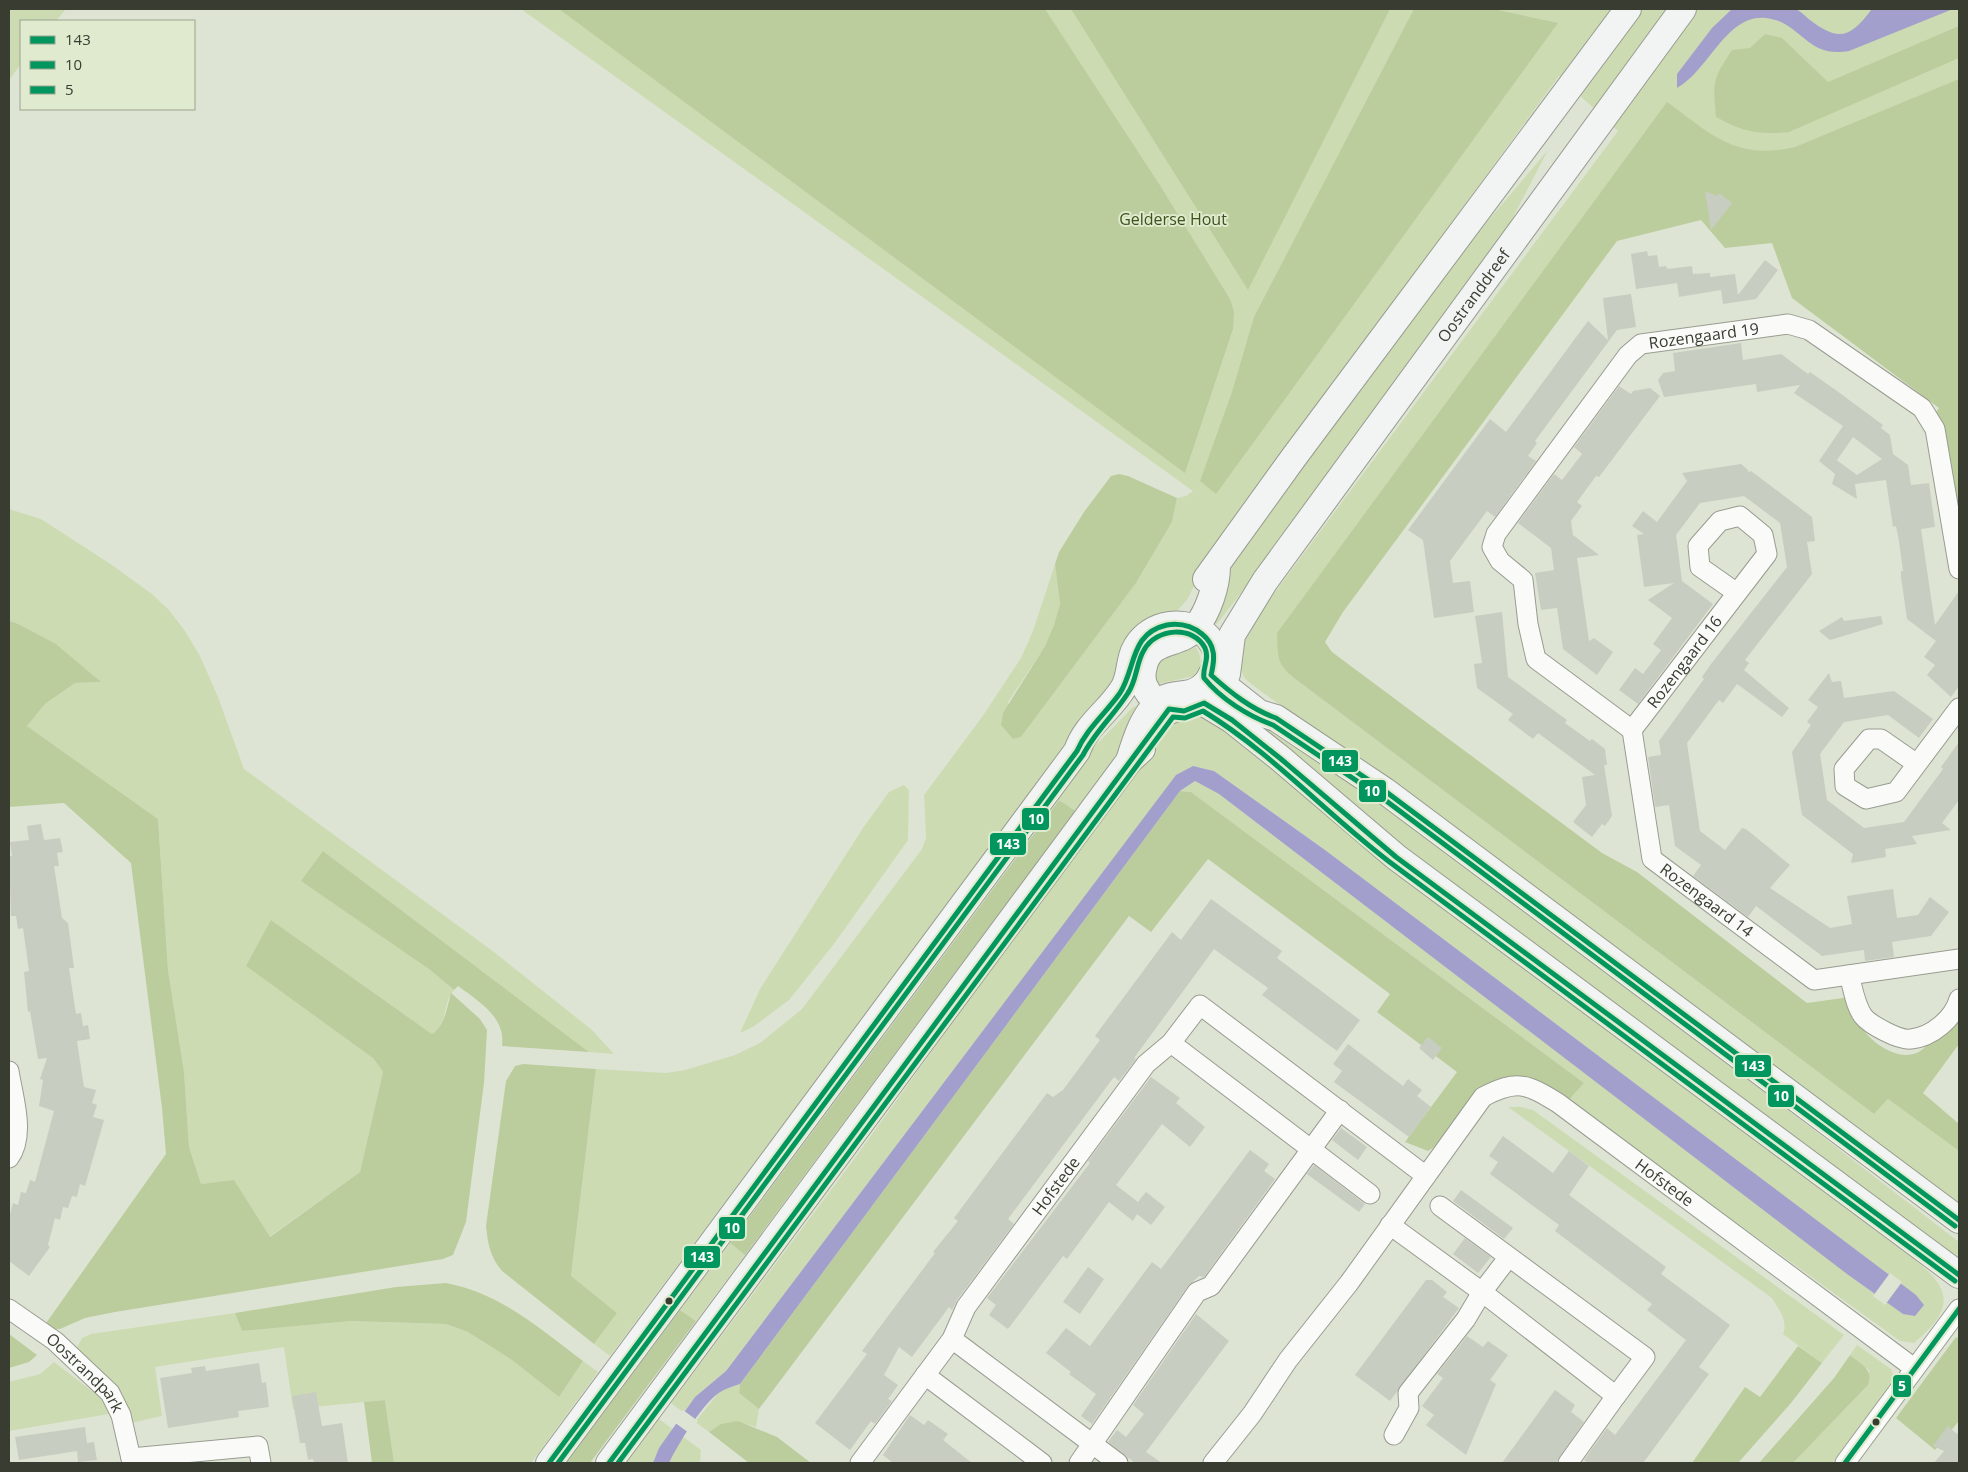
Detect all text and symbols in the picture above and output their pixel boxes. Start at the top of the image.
legend [20,20,195,110]
text: 143 [65,29,91,49]
text: 10 [65,54,82,74]
text: 5 [65,79,74,99]
park label: Gelderse Hout [1119,208,1227,230]
street label: Oostranddreef [1432,243,1516,347]
street label: Rozengaard 19 [1647,317,1760,354]
street label: Rozengaard 16 [1642,611,1727,713]
line badge: 143 [1321,749,1359,773]
text: 143 [1328,751,1352,770]
line badge: 10 [1358,779,1387,803]
text: 10 [1364,781,1380,800]
line badge: 10 [1021,807,1050,831]
text: 10 [1028,809,1044,828]
line badge: 143 [989,832,1027,856]
text: 143 [996,834,1020,853]
street label: Rozengaard 14 [1656,858,1758,942]
line badge: 143 [1734,1054,1772,1078]
text: 143 [1741,1056,1765,1075]
line badge: 10 [1767,1084,1795,1108]
text: 10 [1773,1086,1789,1105]
street label: Hofstede [1027,1152,1085,1220]
street label: Hofstede [1631,1153,1698,1211]
line badge: 10 [718,1216,746,1240]
text: 10 [724,1218,740,1237]
line badge: 143 [683,1245,721,1269]
text: 143 [690,1247,714,1266]
unlabelled marker [664,1296,674,1306]
street label: Oostrandpark [42,1327,129,1417]
line badge: 5 [1892,1374,1912,1398]
text: 5 [1898,1376,1906,1395]
unlabelled marker [1871,1417,1881,1427]

